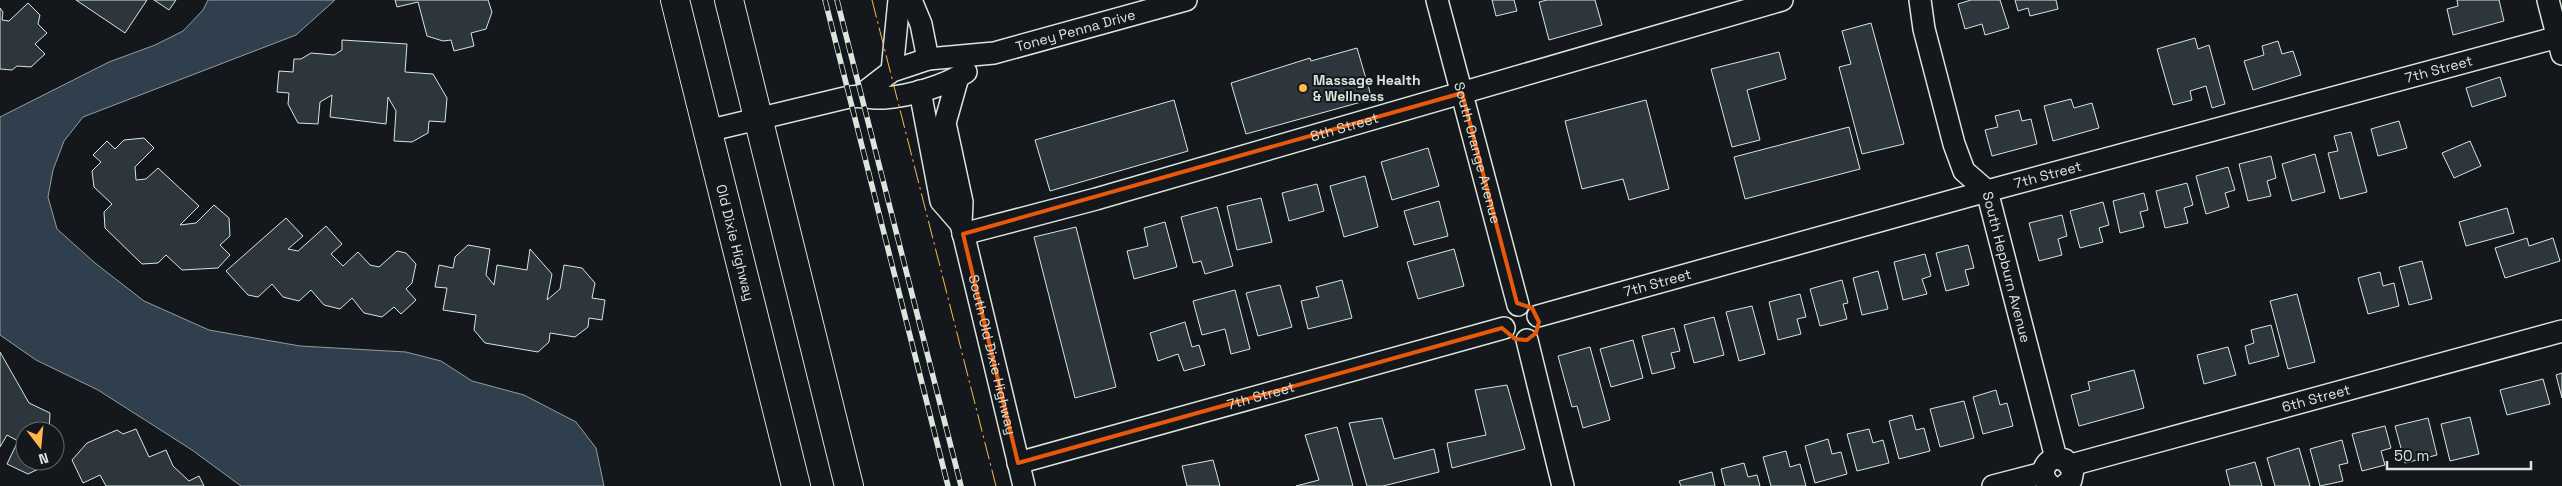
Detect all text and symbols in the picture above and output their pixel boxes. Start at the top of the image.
street label: Toney Penna Drive [1014,5,1137,56]
street label: 7th Street [2403,51,2475,87]
place label: Massage Health & Wellness [1313,71,1421,105]
street label: South Orange Avenue [1450,80,1505,225]
marker: Massage Health & Wellness [1297,82,1309,94]
street label: 8th Street [1308,109,1380,145]
street label: 7th Street [2012,157,2084,192]
street label: Old Dixie Highway [712,182,759,303]
street label: South Hepburn Avenue [1979,190,2035,345]
street label: 7th Street [1622,265,1693,301]
street label: South Old Dixie Highway [964,273,1020,436]
street label: 7th Street [1225,378,1297,414]
street label: 6th Street [2280,380,2352,416]
north arrow [15,421,65,471]
scale bar [2387,438,2531,470]
text: 50 m [2394,446,2429,465]
text: N [37,449,51,468]

